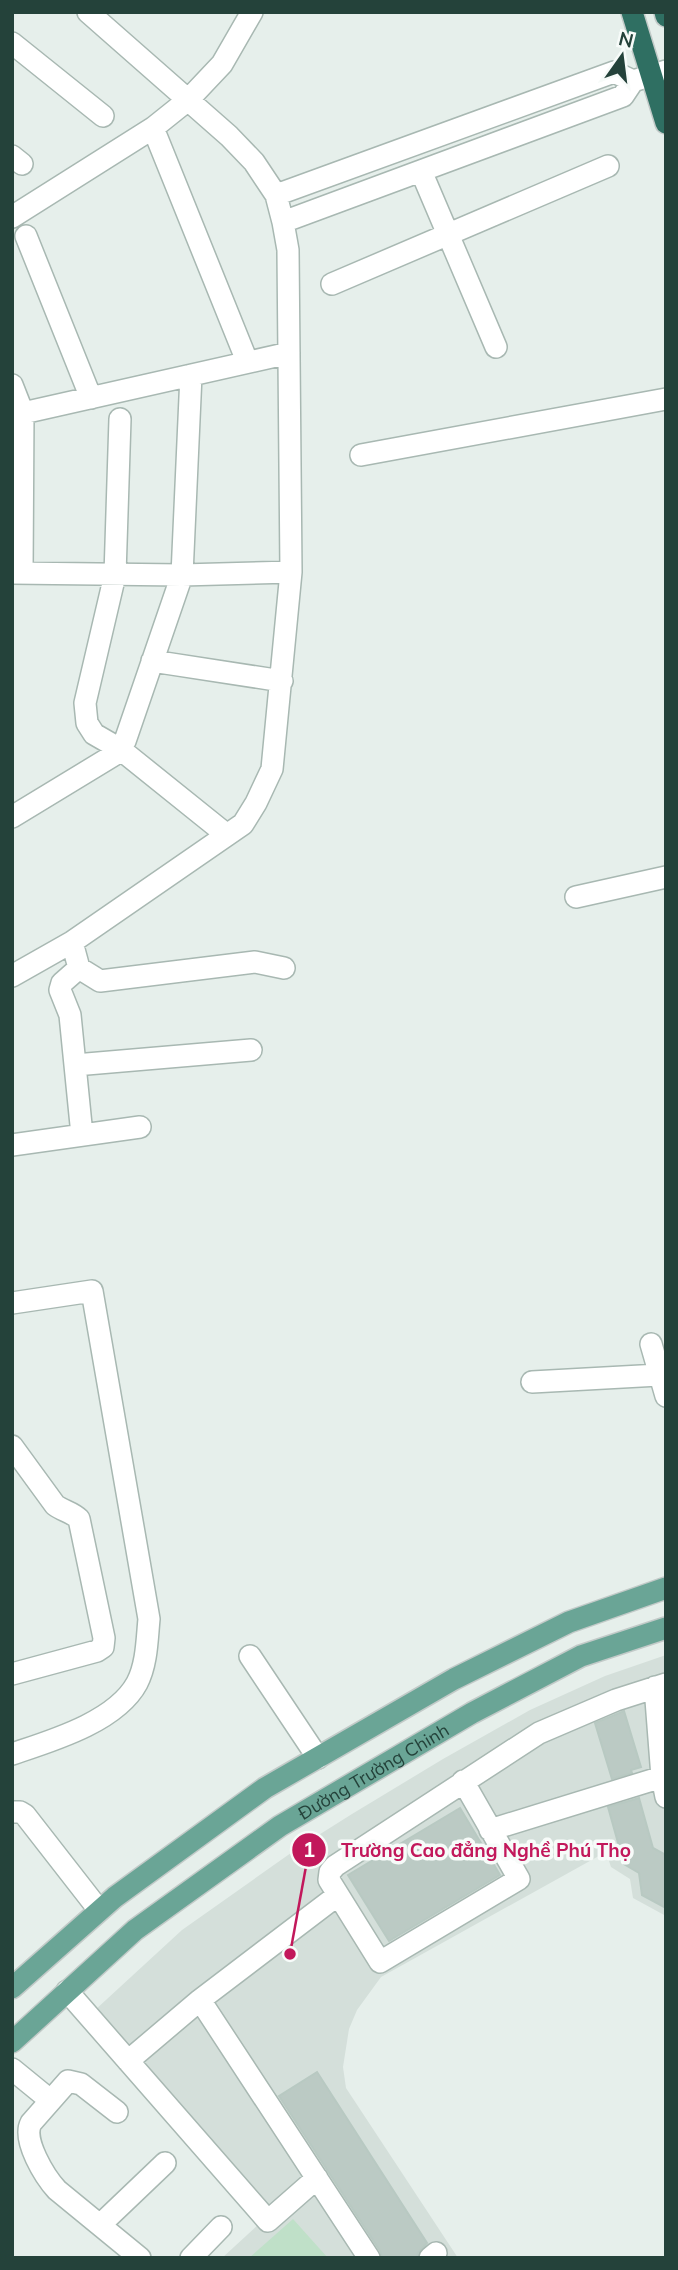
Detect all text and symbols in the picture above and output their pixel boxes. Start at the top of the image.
north arrow [587,21,657,91]
text: N [616,26,636,53]
street label: Đường Trường Chinh [294,1718,453,1824]
callout: Trường Cao đẳng Nghề Phú Thọ [292,1830,645,1870]
text: 1 [303,1836,315,1862]
text: Trường Cao đẳng Nghề Phú Thọ [341,1838,631,1862]

